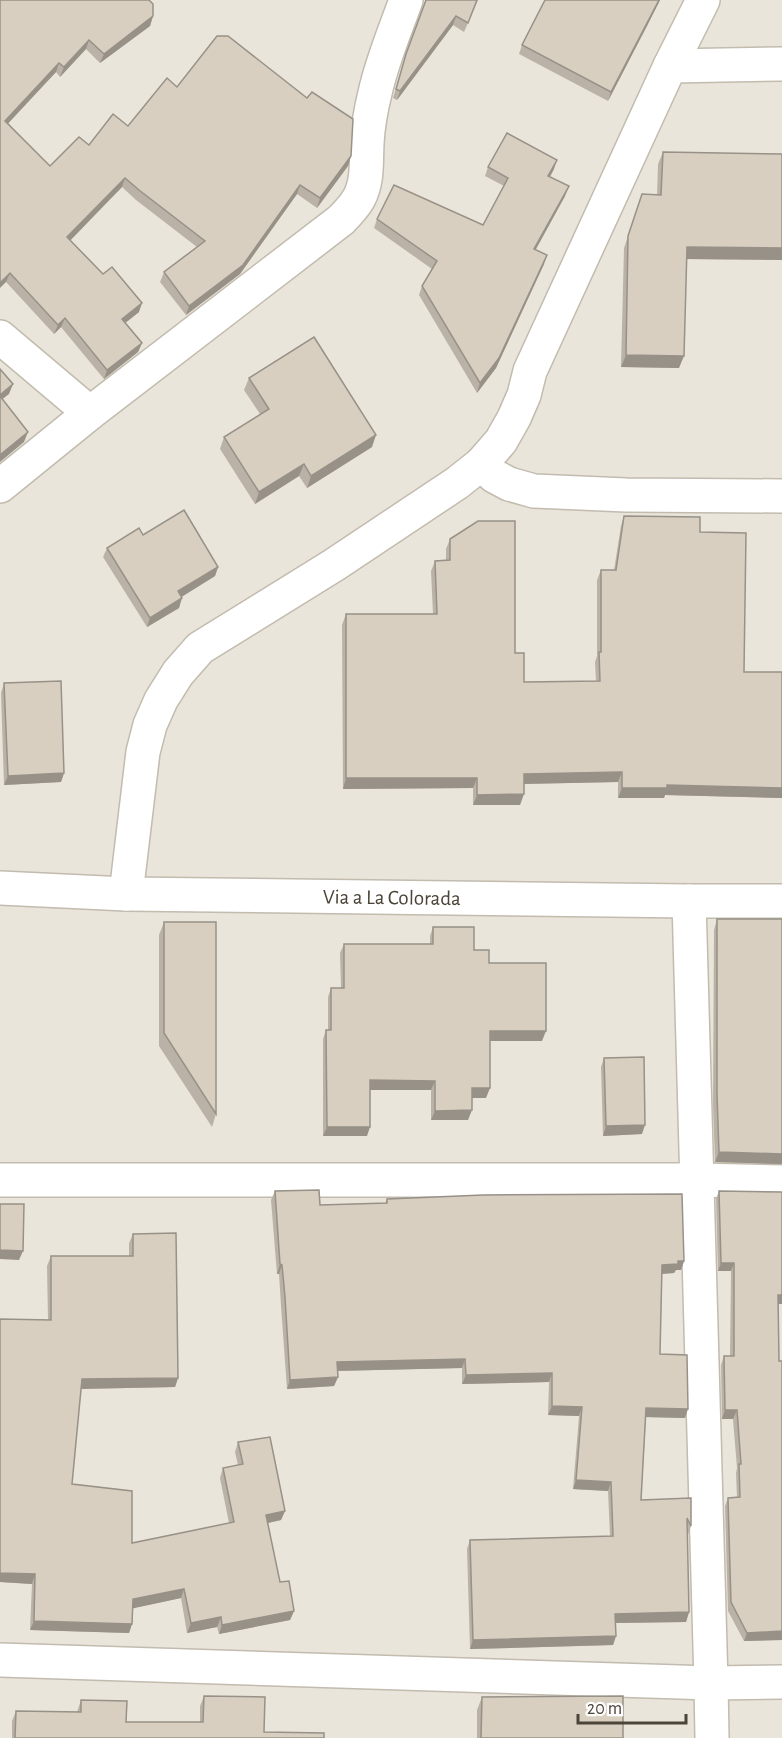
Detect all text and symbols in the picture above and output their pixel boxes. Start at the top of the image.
street label: Via a La Colorada [323,886,461,909]
scale bar [578,1687,686,1725]
text: 20 m [587,1700,622,1718]

